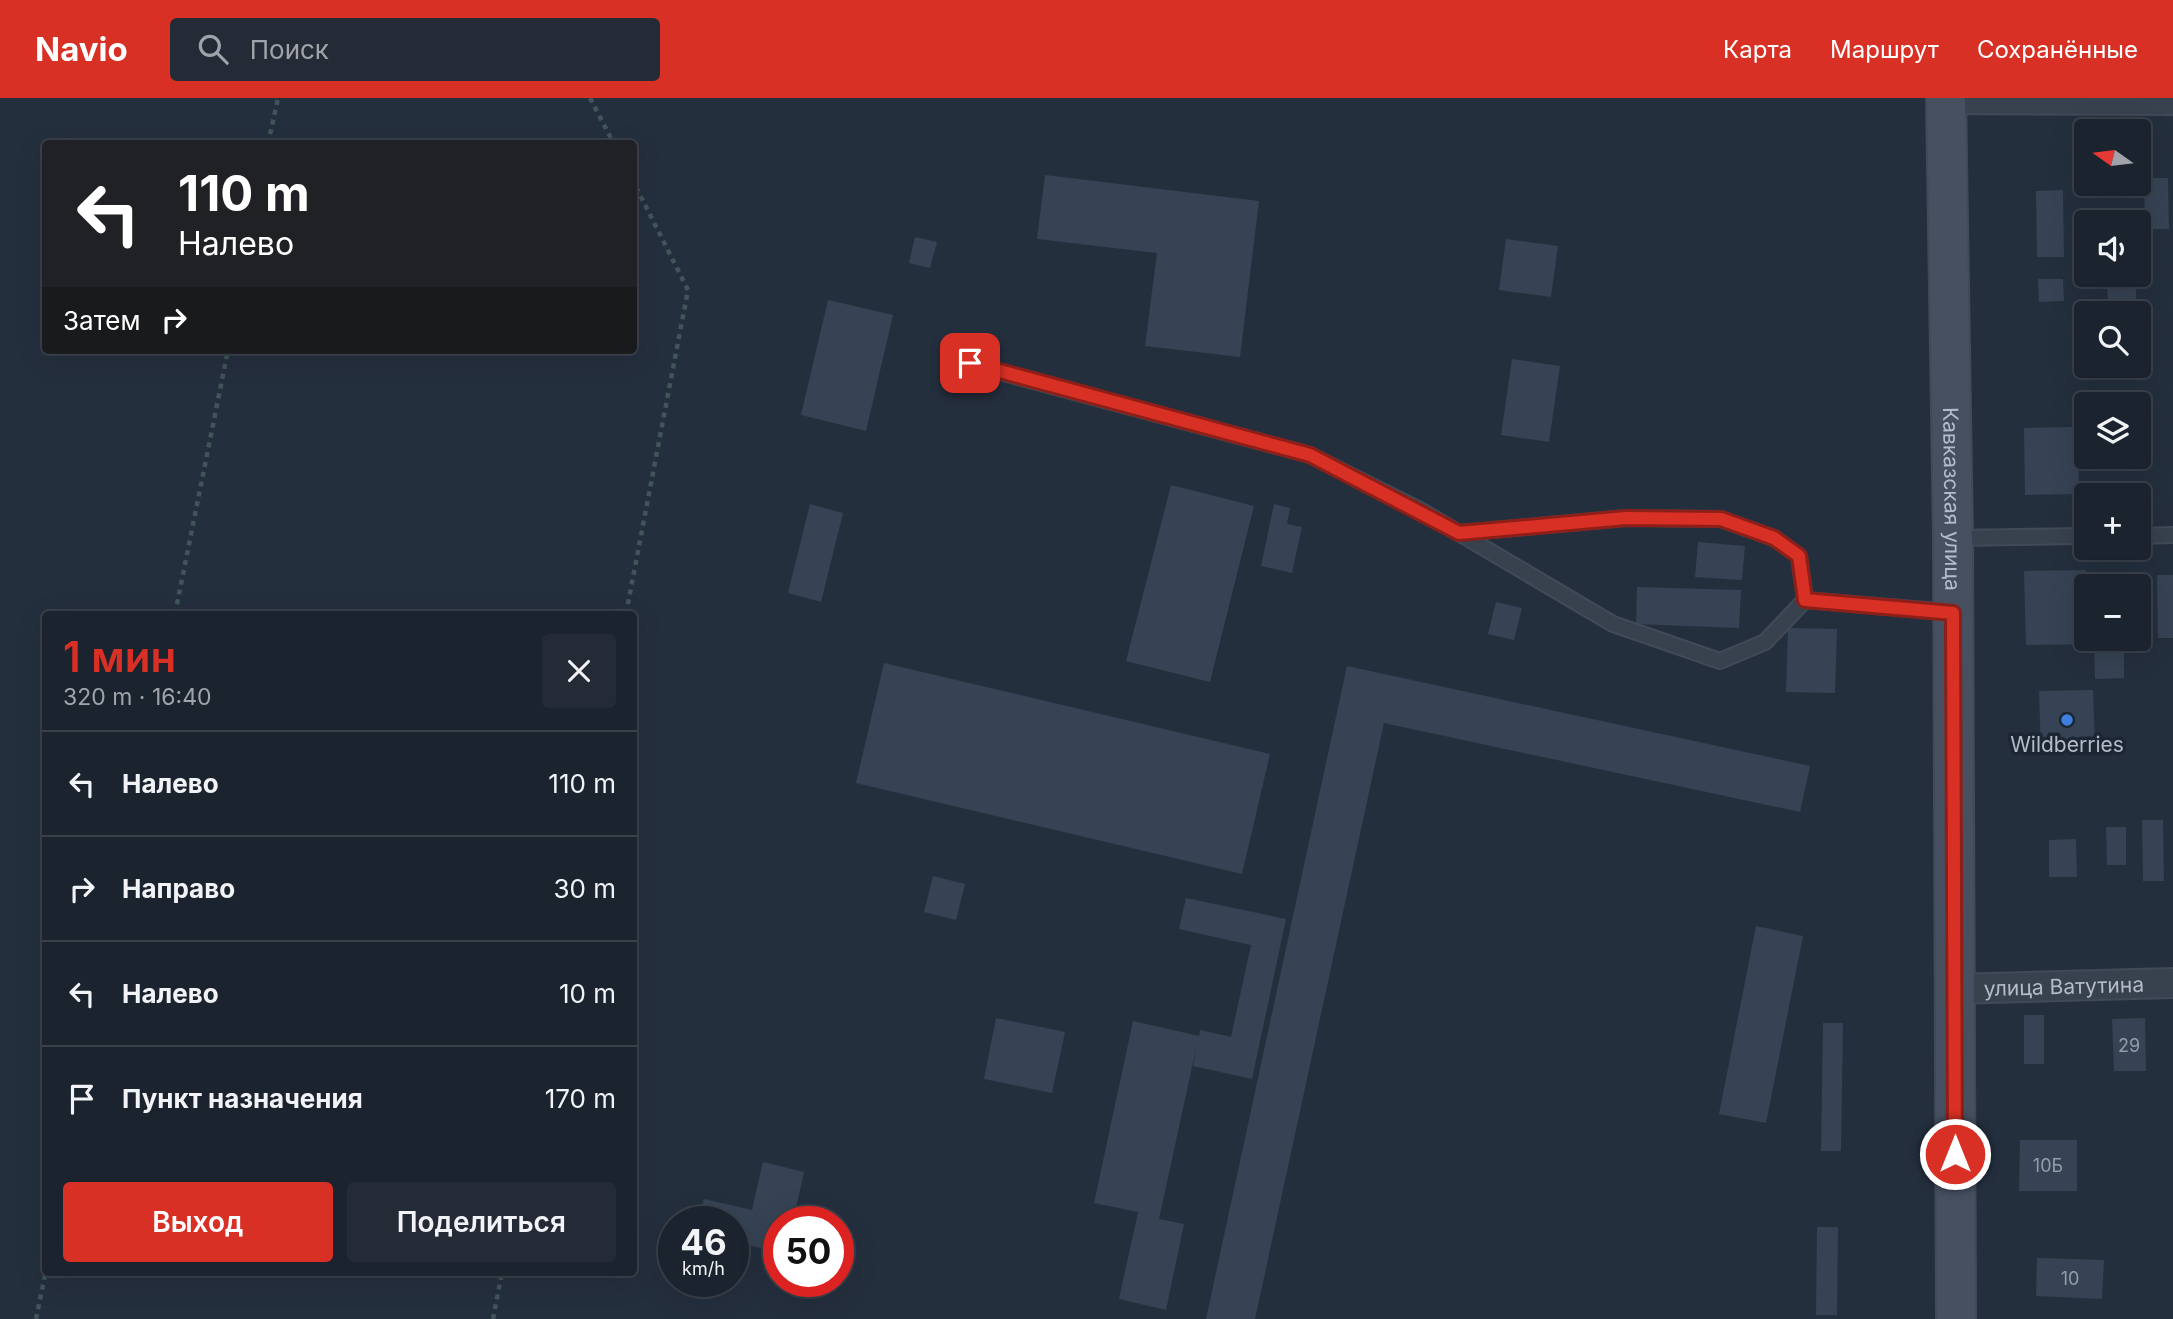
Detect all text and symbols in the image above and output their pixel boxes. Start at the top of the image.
search box [170,18,660,81]
text: Navio [35,29,128,69]
icon: search [194,30,232,68]
text: Поиск [250,34,329,65]
text: Карта [1723,35,1792,64]
text: Маршрут [1830,35,1939,64]
text: Сохранённые [1977,35,2138,64]
north arrow [2074,119,2151,196]
map controls [2074,119,2151,651]
text: 110 m [178,164,310,223]
icon: left [63,168,154,259]
button: sound [2074,210,2151,287]
text: Налево [178,224,294,263]
icon: right [155,301,193,339]
button: search [2074,301,2151,378]
text: Затем [63,305,141,336]
pin [940,333,1000,393]
icon: arrive [951,344,989,382]
button: layers [2074,392,2151,469]
street label: Кавказская улица [1938,407,1966,591]
button: + [2074,483,2151,560]
button: − [2074,574,2151,651]
text: 1 мин [63,631,176,682]
button: close [542,634,616,708]
text: 320 m · 16:40 [63,683,212,711]
marker: Wildberries [2059,712,2075,728]
place label: Wildberries [2010,732,2124,757]
icon: left [63,765,101,803]
text: Налево [122,768,219,799]
text: 110 m [548,768,616,799]
icon: right [63,870,101,908]
text: Направо [122,873,235,904]
text: 30 m [553,873,616,904]
street label: улица Ватутина [1984,971,2144,1001]
icon: left [63,975,101,1013]
text: Налево [122,978,219,1009]
text: 10 m [559,978,616,1009]
house number: 29 [2118,1035,2140,1056]
icon: arrive [63,1080,101,1118]
text: Пункт назначения [122,1083,363,1114]
text: 170 m [545,1083,616,1114]
position arrow [1918,1117,1992,1191]
house number: 10Б [2033,1155,2063,1176]
button: Выход [63,1182,333,1262]
button: Поделиться [347,1182,616,1262]
speed limit sign: 50 [763,1206,854,1297]
text: 46 [680,1221,727,1263]
text: km/h [682,1258,725,1279]
house number: 10 [2061,1268,2079,1289]

